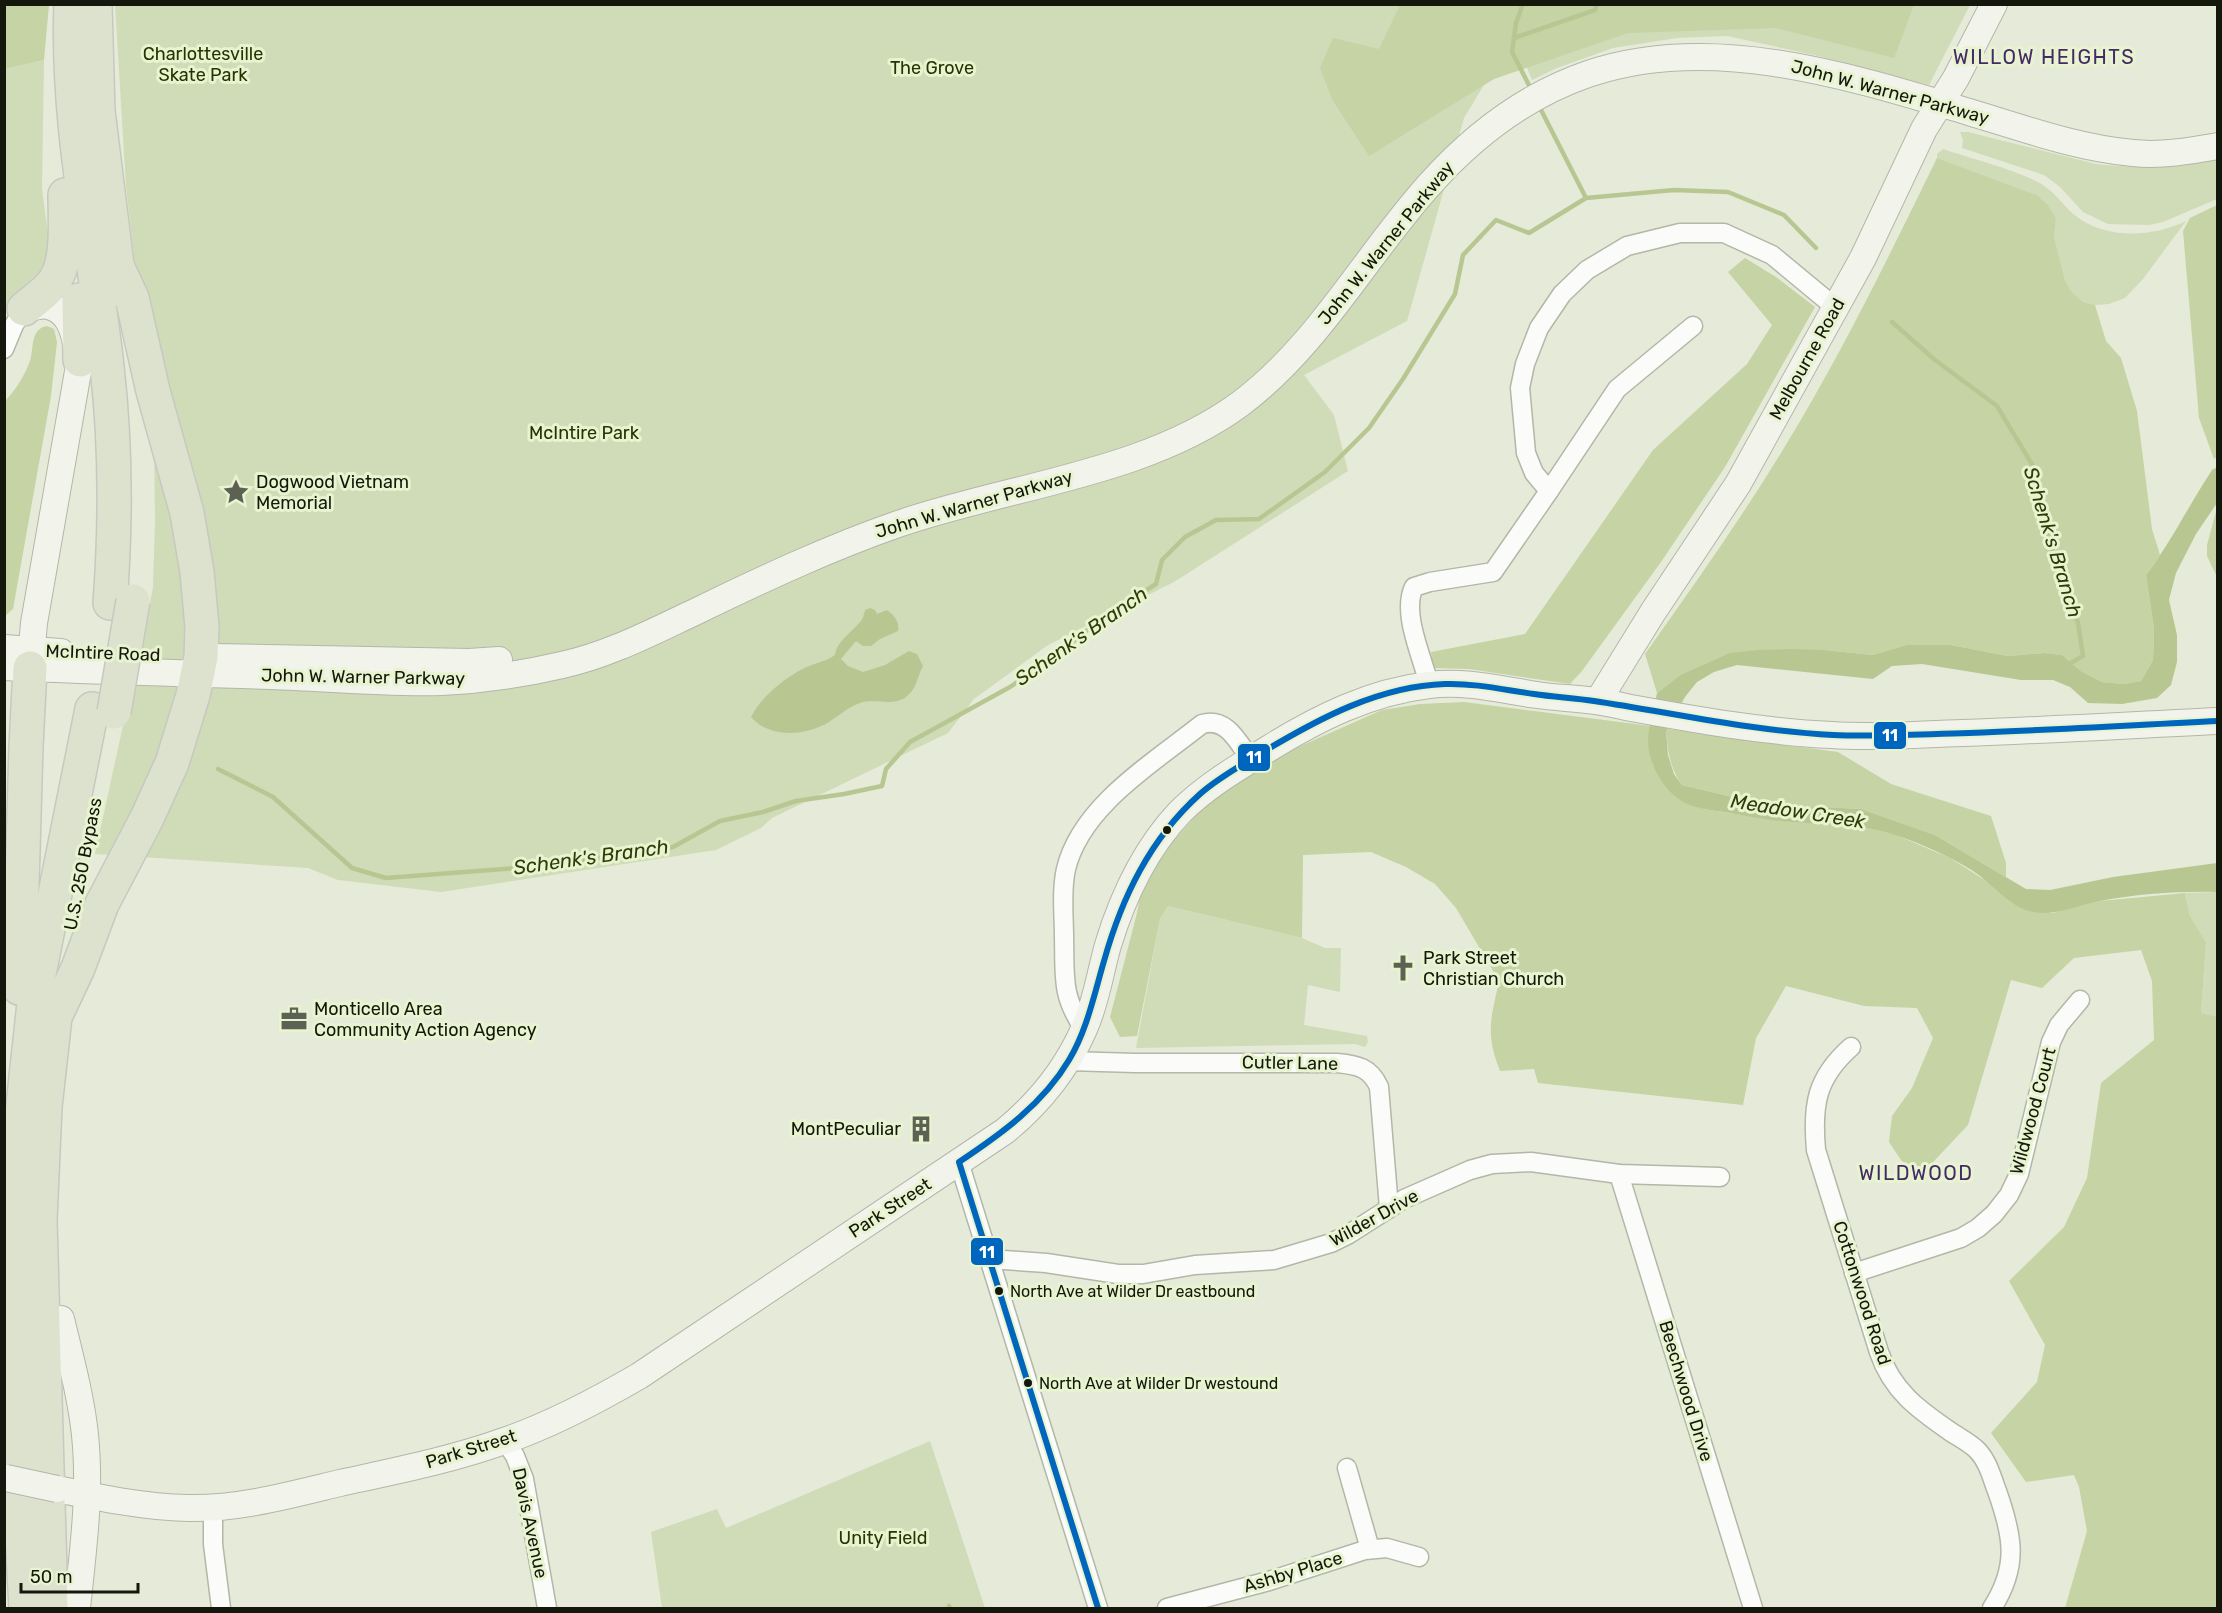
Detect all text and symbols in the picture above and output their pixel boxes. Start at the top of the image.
park label: Charlottesville Skate Park [143,43,263,86]
district label: WILLOW HEIGHTS [1953,45,2135,69]
street label: John W. Warner Parkway [1789,55,1991,129]
park label: The Grove [890,57,974,79]
street label: John W. Warner Parkway [1313,157,1459,329]
street label: Melbourne Road [1765,294,1849,424]
park label: McIntire Park [529,422,640,444]
water label: Schenk's Branch [2019,464,2087,620]
street label: John W. Warner Parkway [873,465,1075,543]
place label: Dogwood Vietnam Memorial [256,471,409,514]
place icon: Dogwood Vietnam Memorial [221,477,251,507]
water label: Schenk's Branch [1010,581,1152,691]
street label: McIntire Road [45,640,161,666]
street label: John W. Warner Parkway [261,664,465,690]
line badge: 11 [1873,721,1907,750]
text: 11 [1882,726,1898,745]
line badge: 11 [1237,743,1271,772]
text: 11 [1246,748,1262,767]
water label: Meadow Creek [1729,789,1868,834]
street label: U.S. 250 Bypass [59,796,107,932]
unlabelled marker [1161,824,1173,836]
water label: Schenk's Branch [512,834,670,880]
place label: Park Street Christian Church [1423,947,1564,990]
church icon: Park Street Christian Church [1388,953,1418,983]
place label: Monticello Area Community Action Agency [314,998,537,1041]
office icon: Monticello Area Community Action Agency [279,1004,309,1034]
street label: Wildwood Court [2005,1045,2061,1177]
street label: Cutler Lane [1242,1051,1338,1075]
building icon: MontPeculiar [906,1114,936,1144]
place label: MontPeculiar [791,1118,901,1140]
district label: WILDWOOD [1858,1161,1974,1185]
street label: Park Street [845,1173,935,1243]
street label: Wilder Drive [1326,1185,1422,1251]
street label: Cottonwood Road [1828,1218,1896,1368]
line badge: 11 [970,1237,1004,1266]
text: 11 [979,1243,995,1262]
place label: North Ave at Wilder Dr eastbound [1010,1282,1255,1301]
marker: North Ave at Wilder Dr eastbound [993,1285,1005,1297]
street label: Beechwood Drive [1654,1318,1718,1464]
place label: North Ave at Wilder Dr westound [1039,1374,1278,1393]
marker: North Ave at Wilder Dr westound [1022,1377,1034,1389]
street label: Park Street [423,1425,519,1473]
street label: Davis Avenue [508,1466,552,1580]
park label: Unity Field [839,1527,927,1549]
street label: Ashby Place [1241,1547,1345,1597]
scale bar [21,1556,138,1594]
text: 50 m [30,1566,73,1588]

